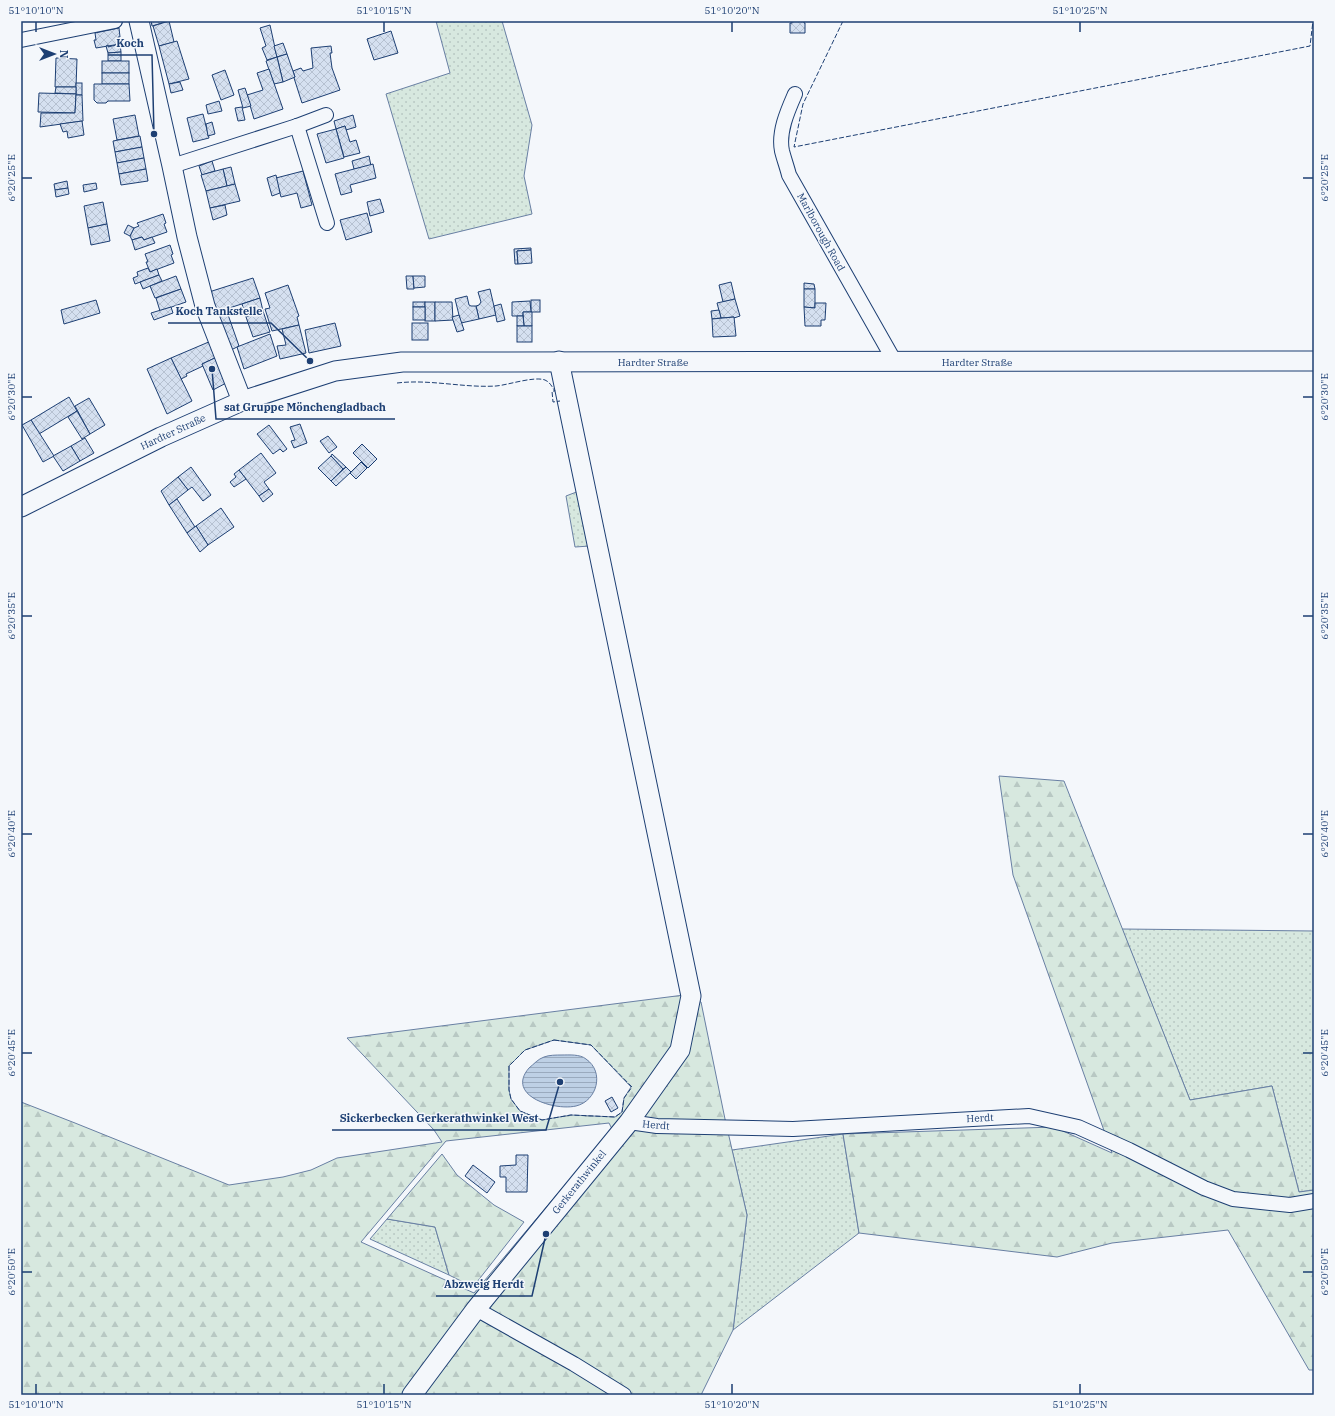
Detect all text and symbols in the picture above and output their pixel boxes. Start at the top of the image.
text: 51°10'10"N [9,4,64,17]
text: 51°10'15"N [357,4,412,17]
text: 51°10'20"N [705,4,760,17]
text: 51°10'25"N [1053,4,1108,17]
callout: Koch [108,32,152,55]
north arrow [34,34,74,74]
text: Koch [116,36,144,50]
text: N [57,50,71,59]
text: 6°20'25"E [5,154,18,202]
text: 6°20'25"E [1318,154,1331,202]
street label: Marlborough Road [794,191,848,273]
callout: Koch Tankstelle [168,300,271,323]
text: Koch Tankstelle [175,304,263,318]
street label: Hardter Straße [618,356,688,369]
street label: Hardter Straße [942,356,1012,369]
text: 6°20'30"E [5,373,18,421]
text: 6°20'30"E [1318,373,1331,421]
callout: sat Gruppe Mönchengladbach [216,396,395,419]
text: sat Gruppe Mönchengladbach [224,400,386,414]
street label: Hardter Straße [138,411,208,453]
text: 6°20'35"E [5,592,18,640]
text: 6°20'35"E [1318,592,1331,640]
text: 6°20'40"E [5,810,18,858]
text: 6°20'40"E [1318,810,1331,858]
text: 6°20'45"E [5,1029,18,1077]
text: 6°20'45"E [1318,1029,1331,1077]
callout: Sickerbecken Gerkerathwinkel West [332,1107,546,1130]
text: Sickerbecken Gerkerathwinkel West [340,1111,538,1125]
street label: Herdt [966,1111,994,1125]
street label: Herdt [642,1117,671,1133]
street label: Gerkerathwinkel [549,1147,609,1217]
text: 6°20'50"E [5,1248,18,1296]
text: 6°20'50"E [1318,1248,1331,1296]
callout: Abzweig Herdt [436,1273,532,1296]
text: Abzweig Herdt [444,1277,524,1291]
text: 51°10'10"N [9,1398,64,1411]
text: 51°10'15"N [357,1398,412,1411]
text: 51°10'20"N [705,1398,760,1411]
text: 51°10'25"N [1053,1398,1108,1411]

